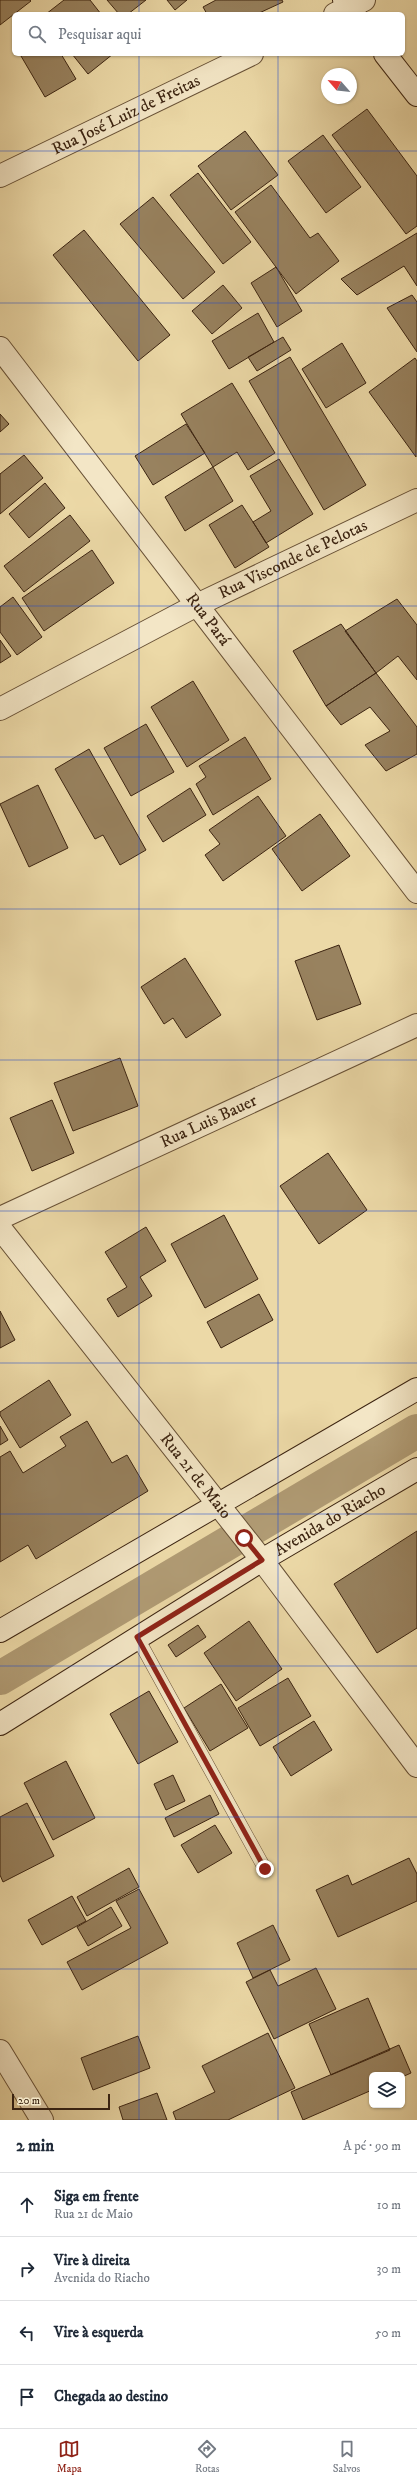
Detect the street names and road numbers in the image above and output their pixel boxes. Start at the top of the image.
street label: Rua José Luiz de Freitas [48,70,204,160]
street label: Rua Visconde de Pelotas [215,514,371,604]
street label: Rua Pará [181,588,236,651]
street label: Rua Luis Bauer [157,1089,261,1153]
street label: Rua 21 de Maio [155,1429,236,1523]
street label: Avenida do Riacho [270,1479,390,1561]

